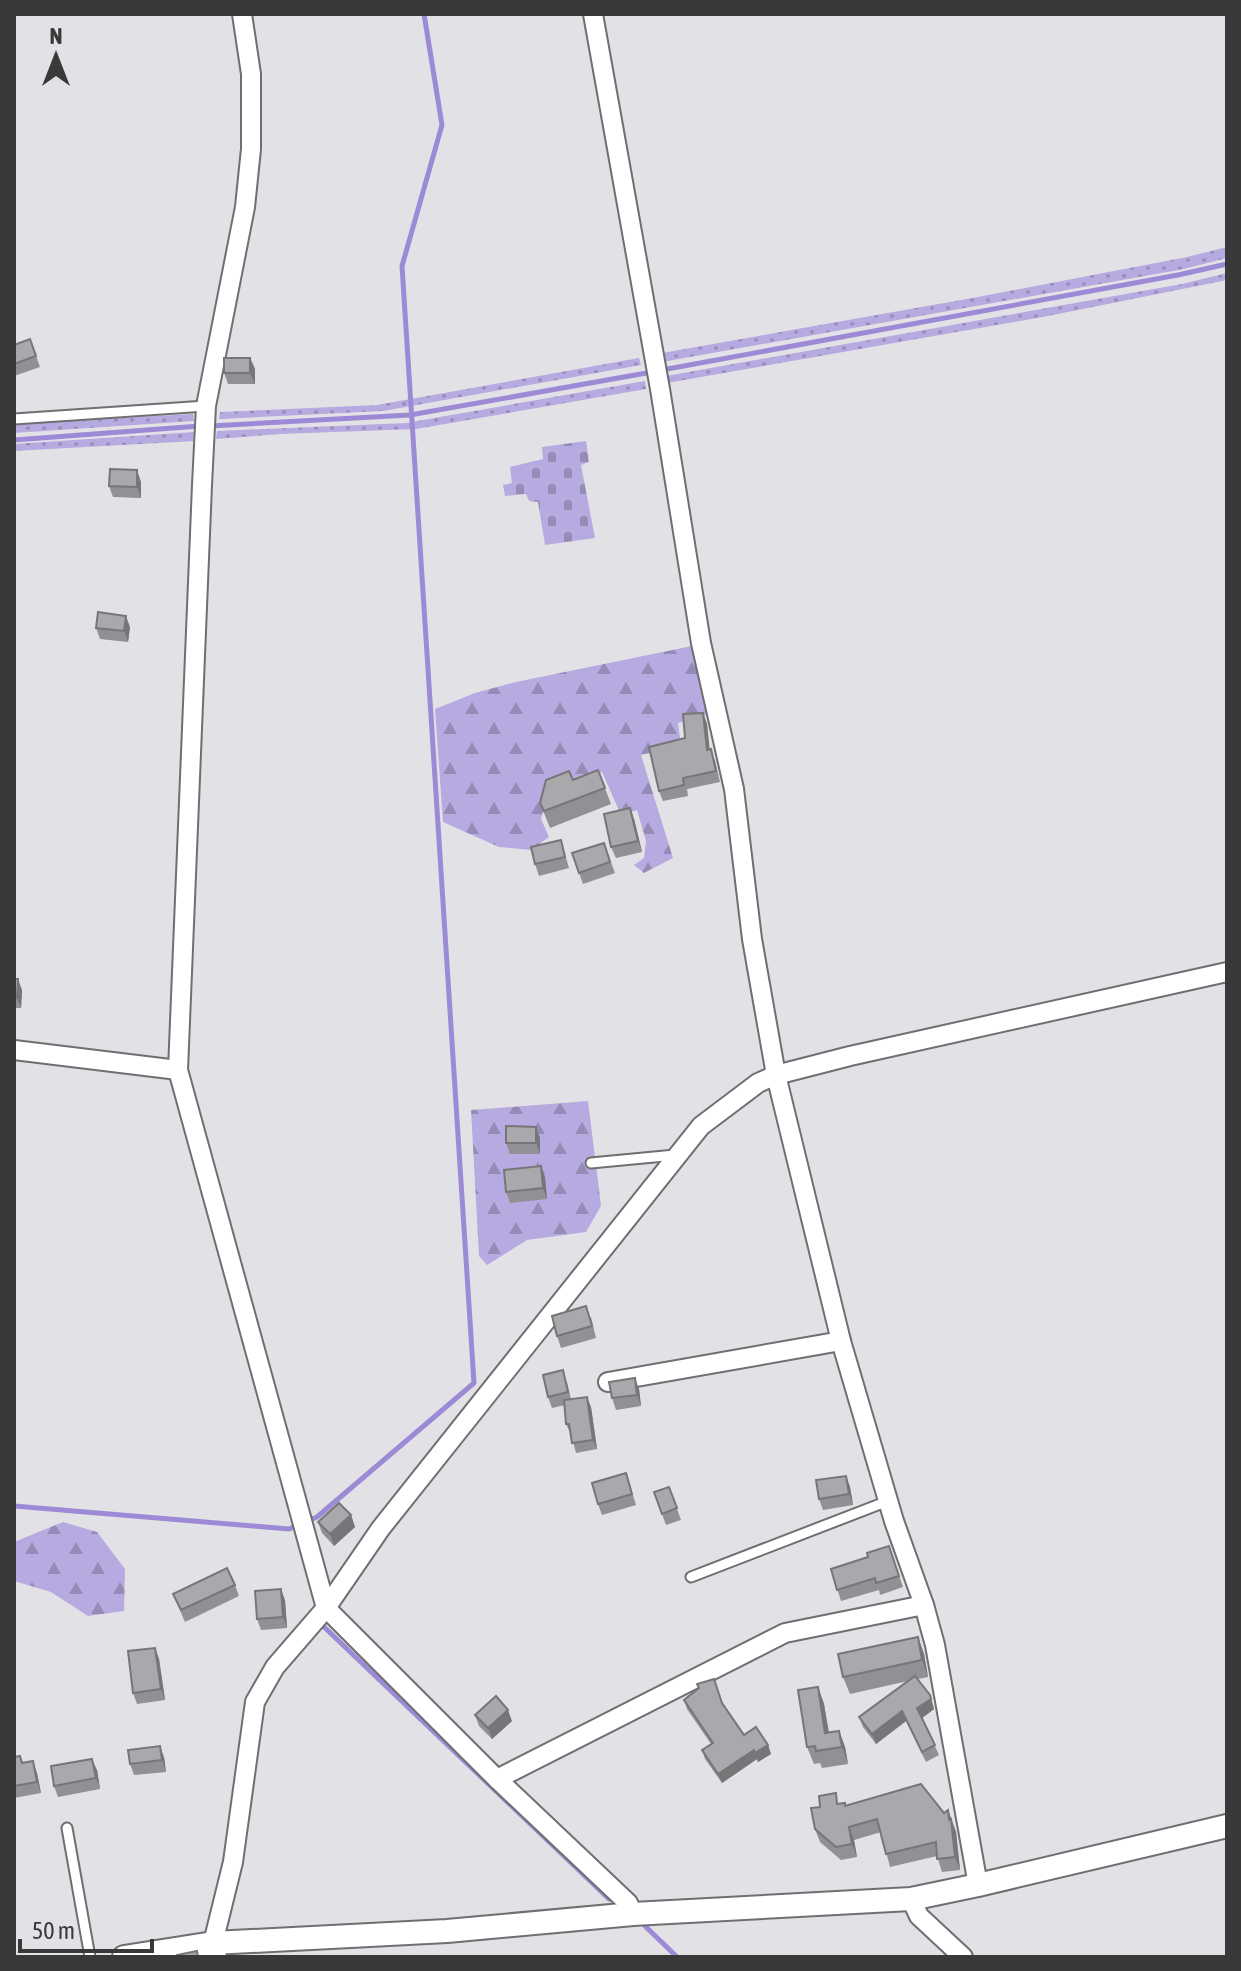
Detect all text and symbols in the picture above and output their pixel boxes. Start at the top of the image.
north arrow [16,16,96,96]
text: N [50,23,62,49]
scale bar [20,1903,152,1953]
text: 50 m [32,1917,75,1944]

